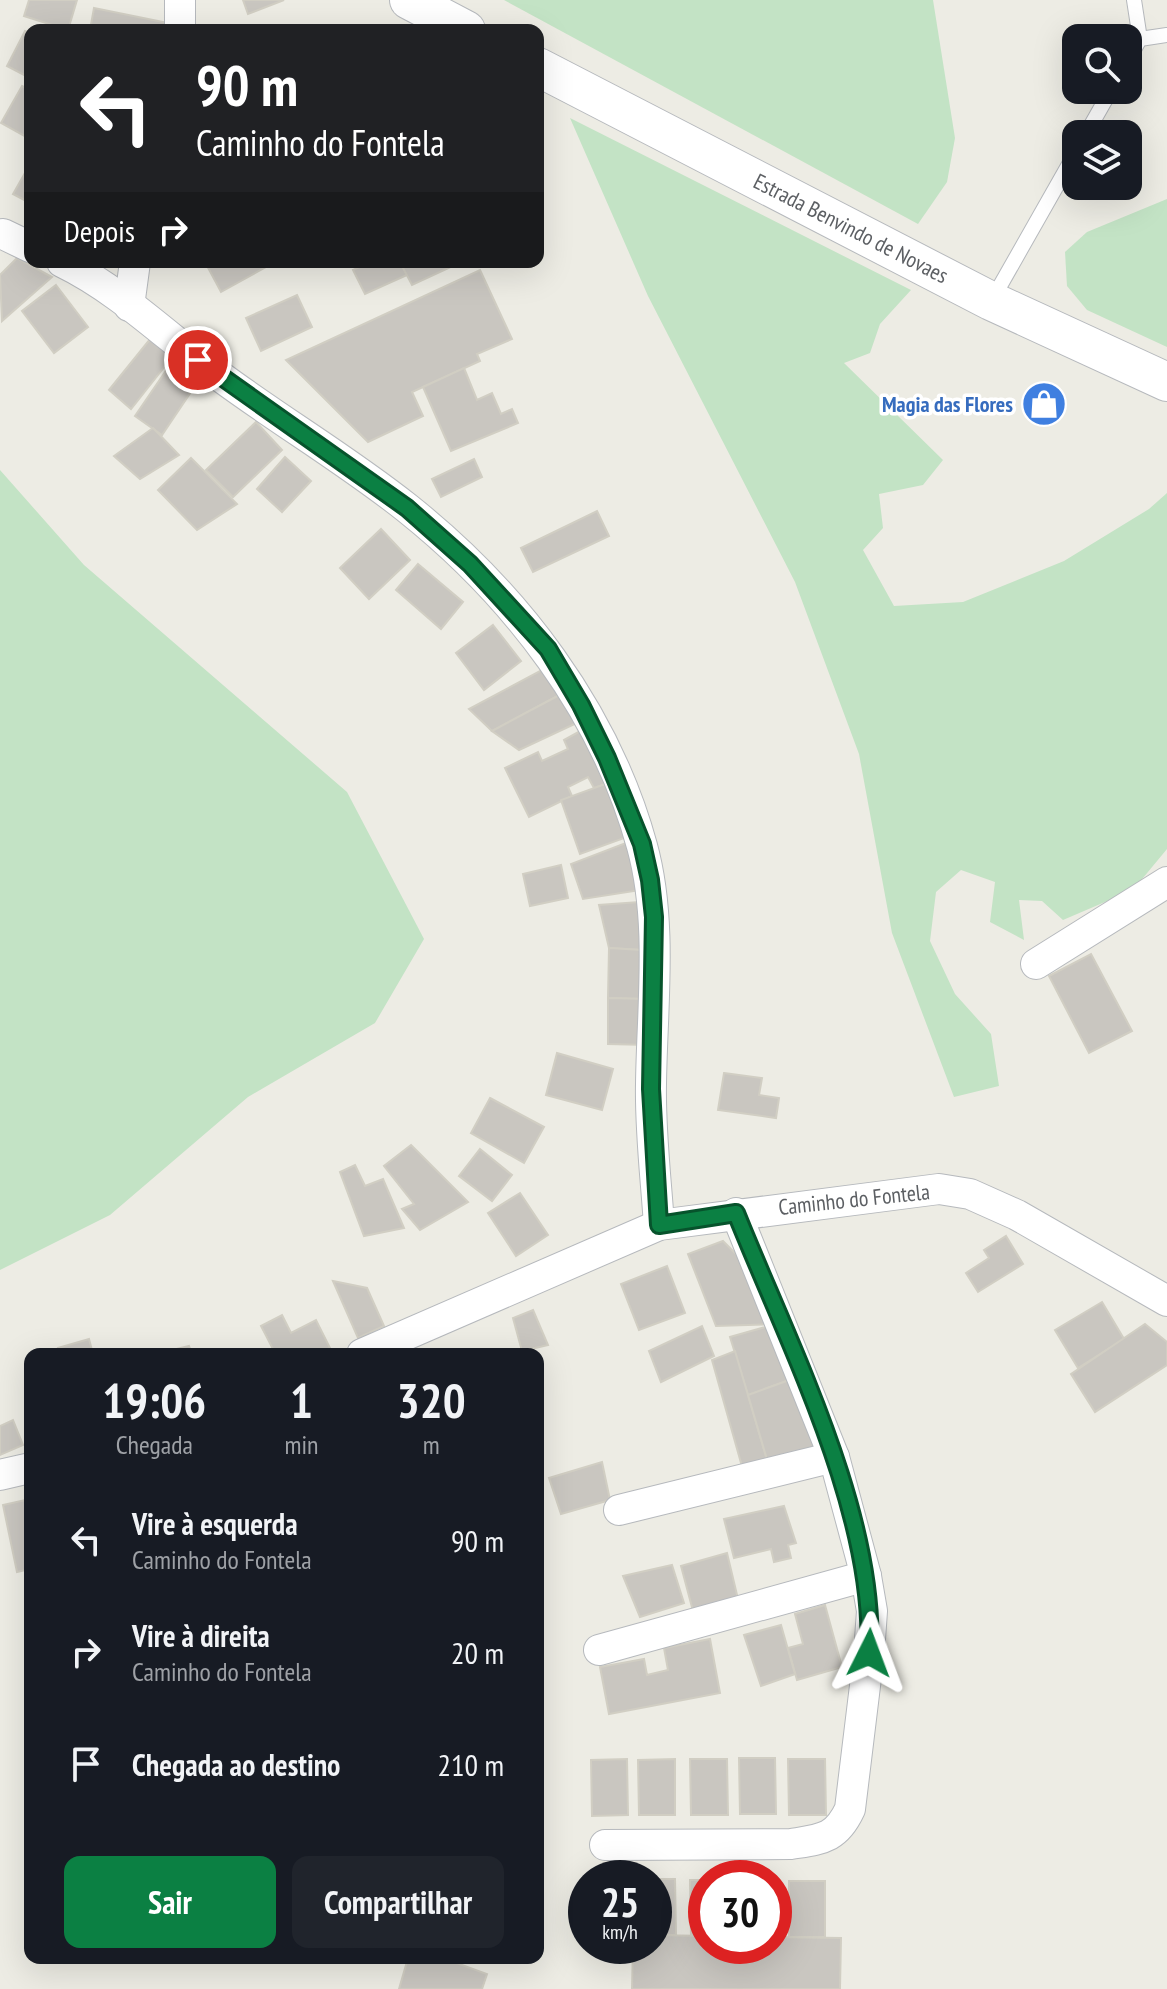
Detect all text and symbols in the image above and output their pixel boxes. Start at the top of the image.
map controls [1062,24,1142,200]
button: search [1062,24,1142,104]
text: 90 m [196,49,298,121]
icon: left [64,56,168,160]
text: Caminho do Fontela [196,119,445,166]
button: layers [1062,120,1142,200]
street label: Estrada Benvindo de Novaes [749,167,953,289]
icon: right [151,208,195,252]
text: Depois [64,211,135,250]
pin [164,326,232,394]
icon: arrive [176,338,220,382]
shop icon: Magia das Flores [1020,380,1068,428]
place label: Magia das Flores [882,390,1013,418]
street label: Caminho do Fontela [777,1177,931,1221]
text: 19:06 [102,1369,206,1431]
text: 1 [290,1369,313,1431]
text: 320 [397,1369,466,1431]
text: Chegada [116,1428,193,1461]
text: min [284,1428,318,1461]
text: m [423,1428,440,1461]
text: Vire à esquerda [132,1504,298,1543]
icon: left [64,1518,108,1562]
text: 90 m [451,1521,504,1560]
text: Caminho do Fontela [132,1543,312,1576]
position arrow [827,1611,911,1695]
text: Vire à direita [132,1616,270,1655]
icon: right [64,1630,108,1674]
text: 20 m [451,1633,504,1672]
text: Caminho do Fontela [132,1655,312,1688]
icon: arrive [64,1742,108,1786]
text: Chegada ao destino [132,1745,340,1784]
text: 210 m [438,1745,504,1784]
button: Sair [64,1856,276,1948]
button: Compartilhar [292,1856,504,1948]
speed limit sign: 30 [688,1860,792,1964]
text: 25 [601,1876,639,1928]
text: km/h [602,1919,638,1945]

